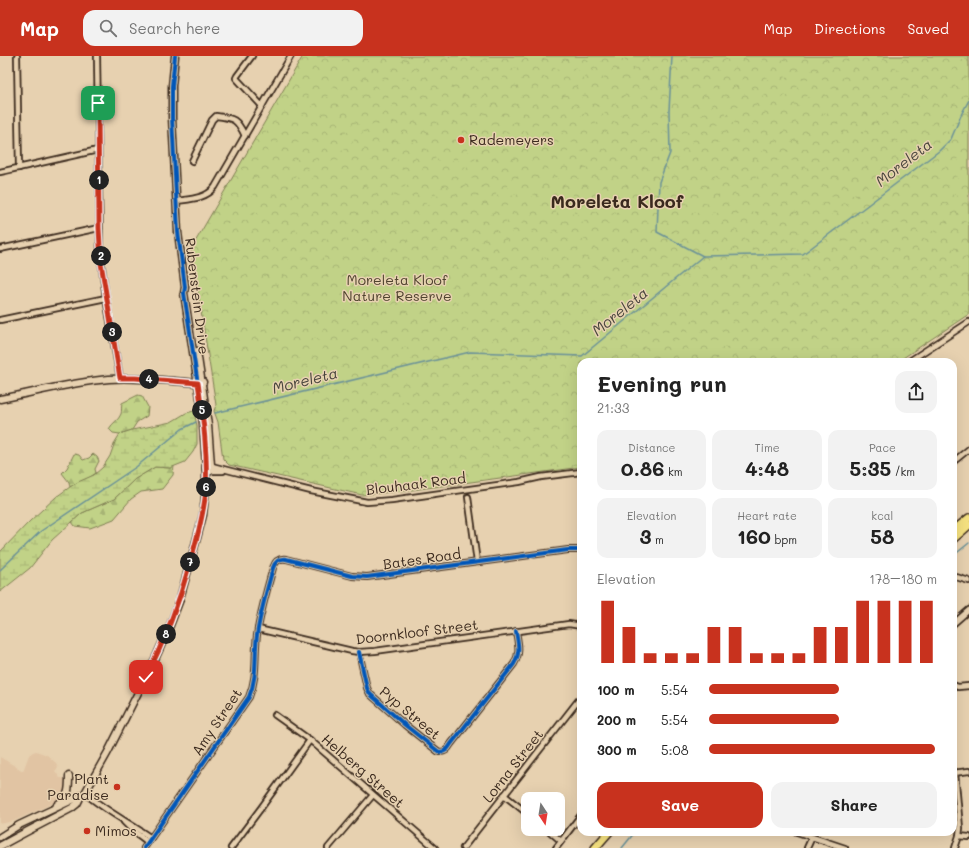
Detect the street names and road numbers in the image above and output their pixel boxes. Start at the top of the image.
street label: Rubenstein Drive [181,237,214,355]
street label: Blouhaak Road [365,468,467,499]
street label: Bates Road [382,544,462,573]
street label: Doornkloof Street [355,615,479,648]
street label: Pyp Street [376,682,445,744]
street label: Amy Street [187,684,246,759]
street label: Lorna Street [478,725,547,806]
street label: Helberg Street [318,729,409,812]

